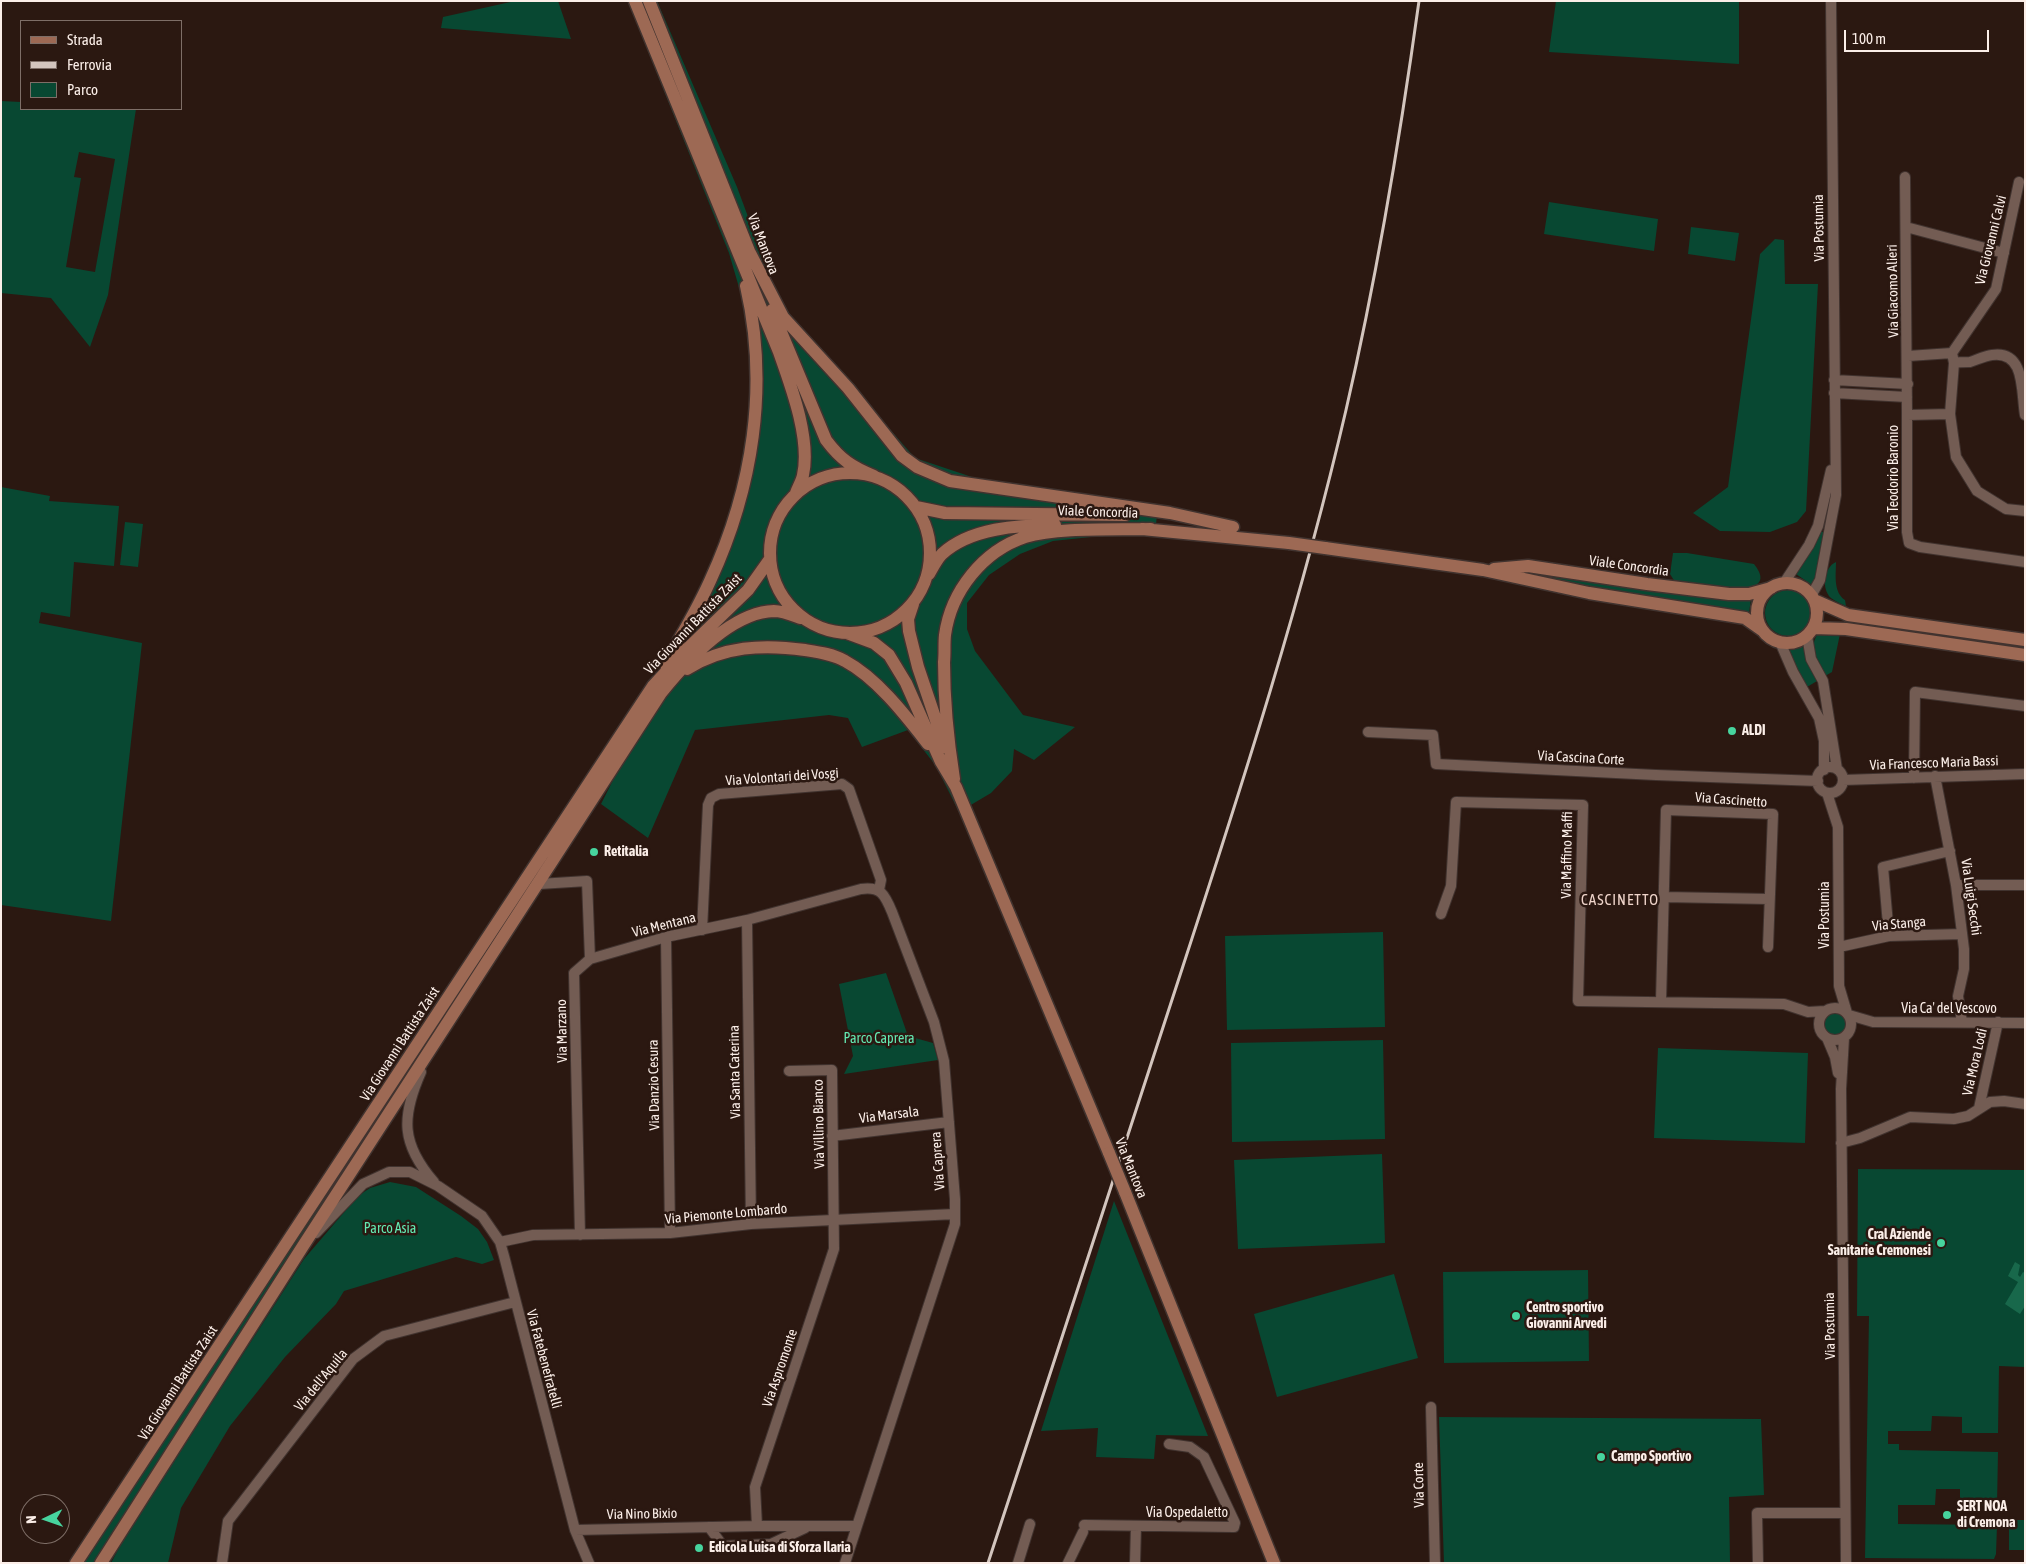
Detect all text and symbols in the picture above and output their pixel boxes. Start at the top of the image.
legend [20,20,182,110]
scale bar [1846,20,1991,52]
text: 100 m [1852,30,1886,47]
text: Strada [67,31,103,48]
text: Ferrovia [67,56,112,73]
text: Parco [67,81,98,98]
street label: Via Giovanni Calvi [1972,193,2010,287]
street label: Via Postumia [1810,194,1828,262]
street label: Via Mantova [744,211,782,277]
street label: Via Giacomo Alieri [1884,244,1902,338]
street label: Via Teodorio Baronio [1886,425,1902,531]
street label: Viale Concordia [1058,502,1138,522]
street label: Viale Concordia [1588,552,1670,580]
street label: Via Giovanni Battista Zaist [641,570,745,678]
place label: ALDI [1742,723,1766,739]
marker: ALDI [1726,725,1738,737]
street label: Via Cascina Corte [1537,747,1625,769]
street label: Via Francesco Maria Bassi [1869,752,1999,774]
street label: Via Volontari dei Vosgi [725,765,839,789]
street label: Via Cascinetto [1694,789,1768,811]
street label: Via Maffino Maffi [1558,811,1576,899]
place label: Retitalia [604,844,649,860]
marker: Retitalia [588,846,600,858]
street label: Via Luigi Secchi [1957,857,1985,937]
street label: Via Postumia [1817,881,1833,949]
district label: CASCINETTO [1580,891,1660,909]
street label: Via Mentana [630,909,698,941]
street label: Via Stanga [1871,913,1927,935]
street label: Via Giovanni Battista Zaist [357,984,443,1104]
street label: Via Marzano [553,999,571,1063]
street label: Via Ca' del Vescovo [1901,1001,1997,1017]
street label: Via Santa Caterina [726,1025,744,1119]
street label: Via Mora Lodi [1959,1027,1991,1097]
park label: Parco Caprera [843,1031,915,1047]
street label: Via Danzio Cesura [645,1039,663,1131]
street label: Via Villino Bianco [810,1079,828,1169]
street label: Via Marsala [858,1103,920,1127]
street label: Via Caprera [928,1131,948,1191]
street label: Via Mantova [1111,1135,1151,1201]
street label: Via Piemonte Lombardo [664,1200,788,1228]
park label: Parco Asia [364,1221,416,1237]
place label: Cral Aziende Sanitarie Cremonesi [1828,1227,1931,1260]
marker: Cral Aziende Sanitarie Cremonesi [1935,1237,1947,1249]
street label: Via Postumia [1821,1292,1839,1360]
place label: Centro sportivo Giovanni Arvedi [1526,1300,1607,1332]
street label: Via Fatebenefratelli [523,1308,565,1410]
marker: Centro sportivo Giovanni Arvedi [1510,1310,1522,1322]
street label: Via Giovanni Battista Zaist [135,1323,221,1443]
street label: Via Aspromonte [759,1327,801,1409]
street label: Via dell'Aquila [291,1346,351,1414]
place label: Campo Sportivo [1611,1449,1692,1465]
marker: Campo Sportivo [1595,1451,1607,1463]
street label: Via Corte [1410,1462,1428,1508]
north arrow [20,1494,70,1544]
place label: SERT NOA di Cremona [1957,1499,2016,1531]
street label: Via Nino Bixio [607,1505,677,1523]
street label: Via Ospedaletto [1146,1505,1228,1521]
marker: SERT NOA di Cremona [1941,1509,1953,1521]
text: N [23,1515,39,1524]
place label: Edicola Luisa di Sforza Ilaria [709,1540,851,1556]
marker: Edicola Luisa di Sforza Ilaria [693,1542,705,1554]

